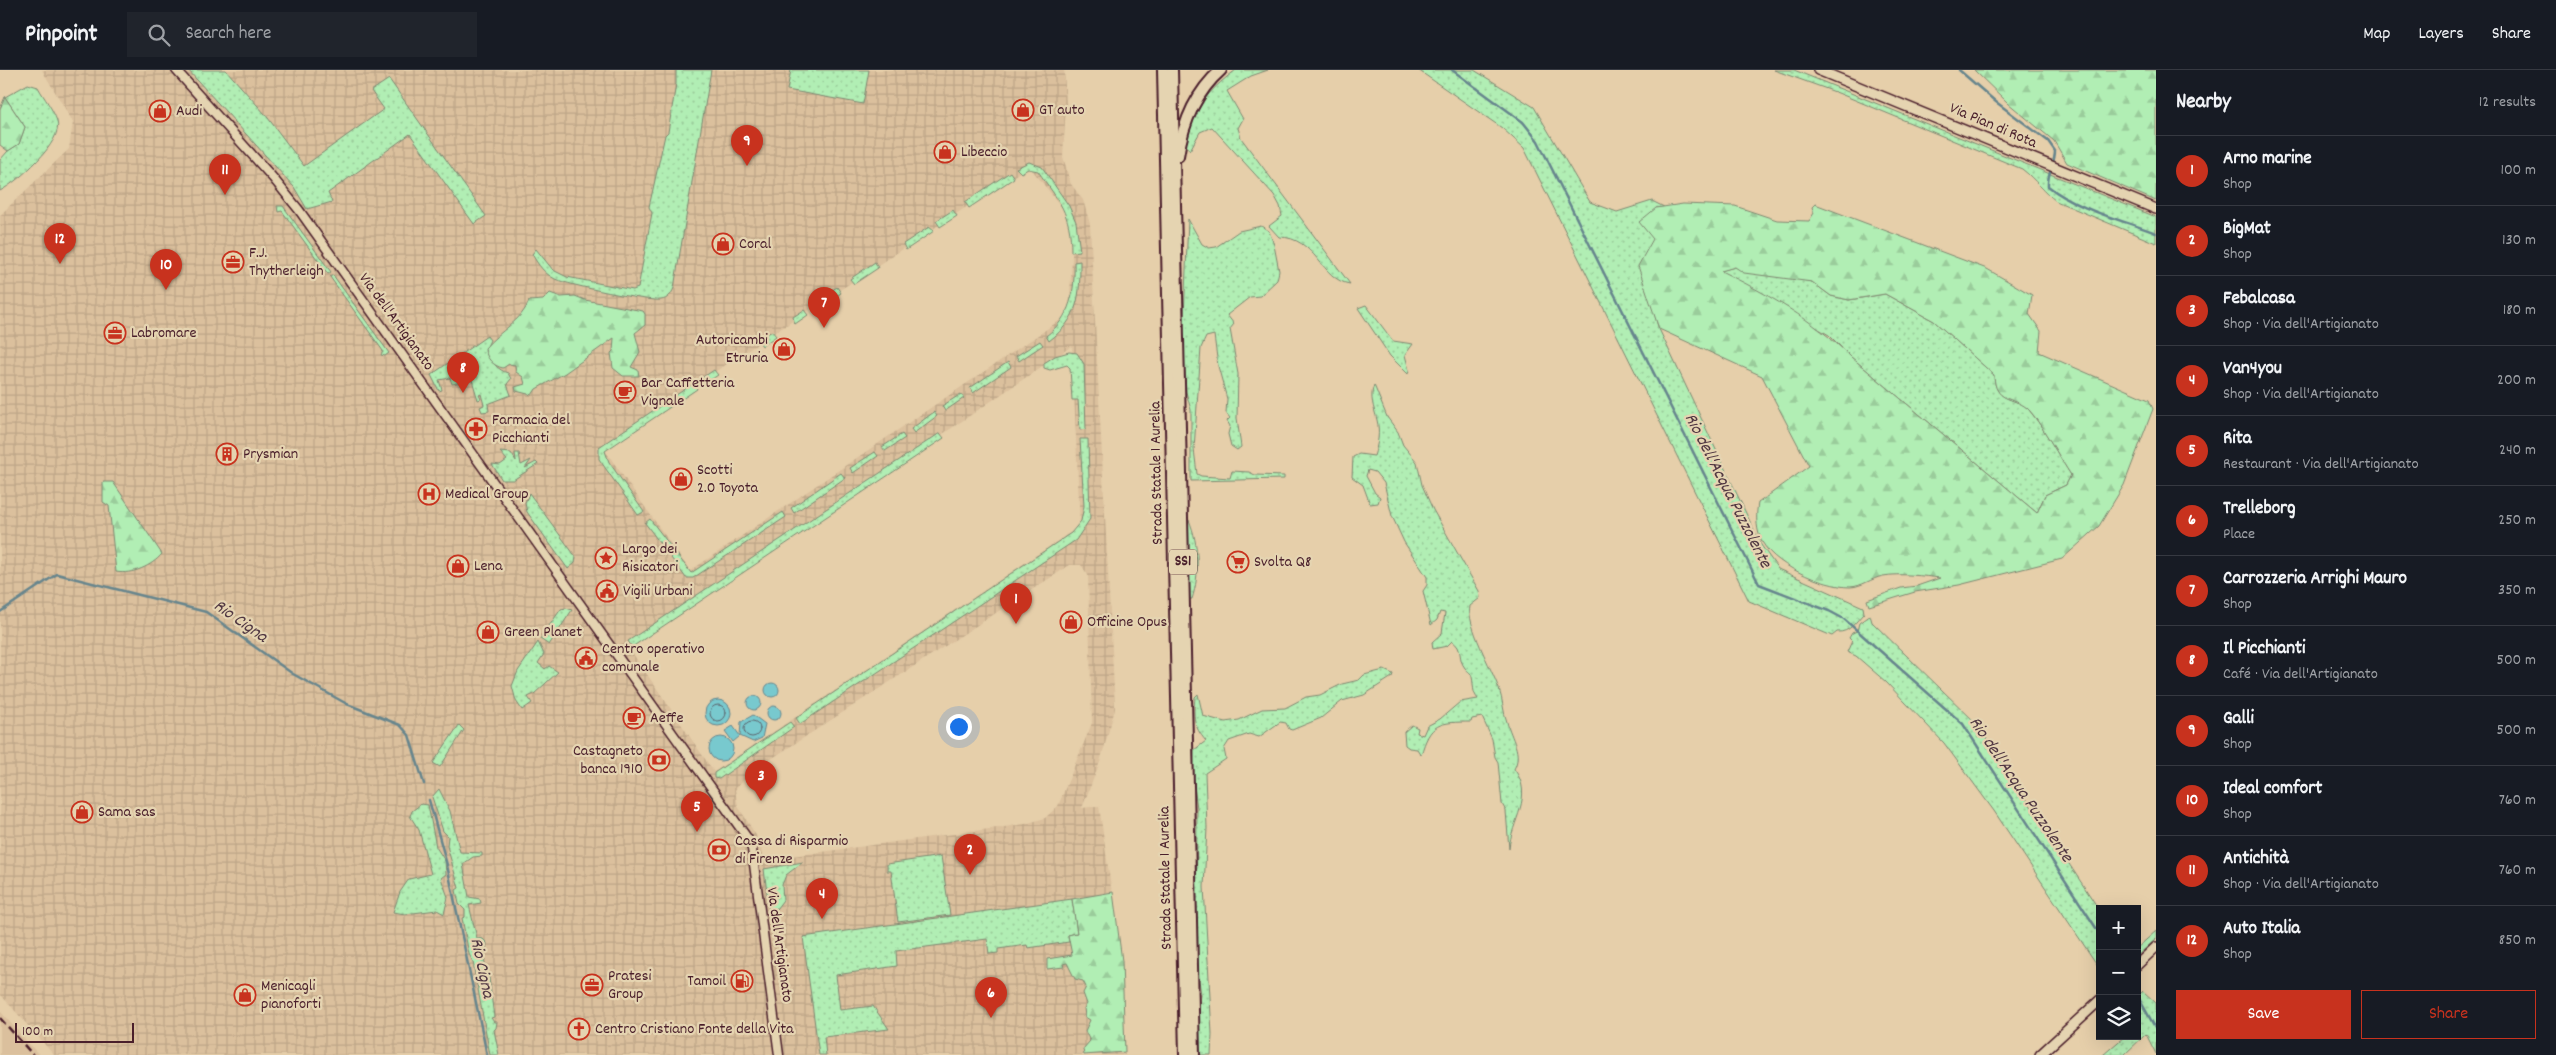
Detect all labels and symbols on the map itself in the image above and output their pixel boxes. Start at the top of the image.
street label: Via Pian di Rota [1946,97,2041,155]
shop icon: GT auto [1011,98,1035,122]
shop icon: Audi [148,99,172,123]
place label: GT auto [1039,99,1085,122]
place label: Audi [176,100,202,123]
pin: 9 [731,125,763,166]
shop icon: Libeccio [933,140,957,164]
place label: Libeccio [961,141,1007,164]
pin: 11 [209,154,241,195]
pin: 12 [44,223,76,264]
shop icon: Coral [711,232,735,256]
place label: Coral [739,233,771,256]
place label: F.J. Thytherleigh [249,242,324,283]
pin: 10 [150,249,182,290]
office icon: F.J. Thytherleigh [221,250,245,274]
street label: Via dell'Artigianato [353,268,439,376]
pin: 7 [808,287,840,328]
office icon: Labromare [103,321,127,345]
place label: Labromare [131,322,197,345]
place label: Autoricambi Etruria [696,329,768,370]
shop icon: Autoricambi Etruria [772,337,796,361]
pin: 8 [447,352,479,393]
place label: Bar Caffetteria Vignale [641,372,735,413]
cafe icon: Bar Caffetteria Vignale [613,380,637,404]
street label: Strada Statale 1 Aurelia [1144,401,1170,545]
place label: Farmacia del Picchianti [492,409,570,450]
water label: Rio dell'Acqua Puzzolente [1677,409,1777,574]
pharmacy icon: Farmacia del Picchianti [464,417,488,441]
building icon: Prysmian [215,442,239,466]
place label: Prysmian [243,443,298,466]
place label: Scotti 2.0 Toyota [697,459,759,500]
shop icon: Scotti 2.0 Toyota [669,467,693,491]
hospital icon: Medical Group [417,482,441,506]
place label: Medical Group [445,483,529,506]
place label: Largo dei Risicatori [622,538,678,579]
place icon: Largo dei Risicatori [594,546,618,570]
road number: SS1 [1169,550,1197,574]
supermarket icon: Svolta Q8 [1226,550,1250,574]
place label: Svolta Q8 [1254,551,1311,574]
shop icon: Lena [446,554,470,578]
place label: Lena [474,555,503,578]
public building icon: Vigili Urbani [595,579,619,603]
place label: Vigili Urbani [623,580,692,603]
pin: 1 [1000,583,1032,624]
water label: Rio Cigna [208,594,273,651]
shop icon: Officine Opus [1059,610,1083,634]
place label: Officine Opus [1087,611,1167,634]
shop icon: Green Planet [476,620,500,644]
place label: Green Planet [504,621,582,644]
place label: Centro operativo comunale [602,638,705,679]
public building icon: Centro operativo comunale [574,646,598,670]
cafe icon: Aeffe [622,706,646,730]
place label: Aeffe [650,707,684,730]
water label: Rio dell'Acqua Puzzolente [1962,712,2079,869]
your location [946,714,972,740]
place label: Castagneto banca 1910 [573,740,643,781]
bank icon: Castagneto banca 1910 [647,748,671,772]
pin: 3 [745,760,777,801]
pin: 5 [681,791,713,832]
shop icon: Sama sas [70,800,94,824]
place label: Sama sas [98,801,156,824]
street label: Strada Statale 1 Aurelia [1153,806,1179,950]
place label: Cassa di Risparmio di Firenze [735,830,848,871]
pin: 2 [954,834,986,875]
bank icon: Cassa di Risparmio di Firenze [707,838,731,862]
pin: 4 [806,878,838,919]
street label: Via dell'Artigianato [760,886,798,1004]
water label: Rio Cigna [462,936,500,1002]
place label: Pratesi Group [608,965,651,1006]
fuel station icon: Tamoil [730,969,754,993]
place label: Tamoil [687,970,726,993]
office icon: Pratesi Group [580,973,604,997]
place label: Menicagli pianoforti [261,975,321,1016]
pin: 6 [975,977,1007,1018]
shop icon: Menicagli pianoforti [233,983,257,1007]
church icon: Centro Cristiano Fonte della Vita [567,1017,591,1041]
place label: Centro Cristiano Fonte della Vita [595,1018,794,1041]
scale bar [15,1020,134,1043]

